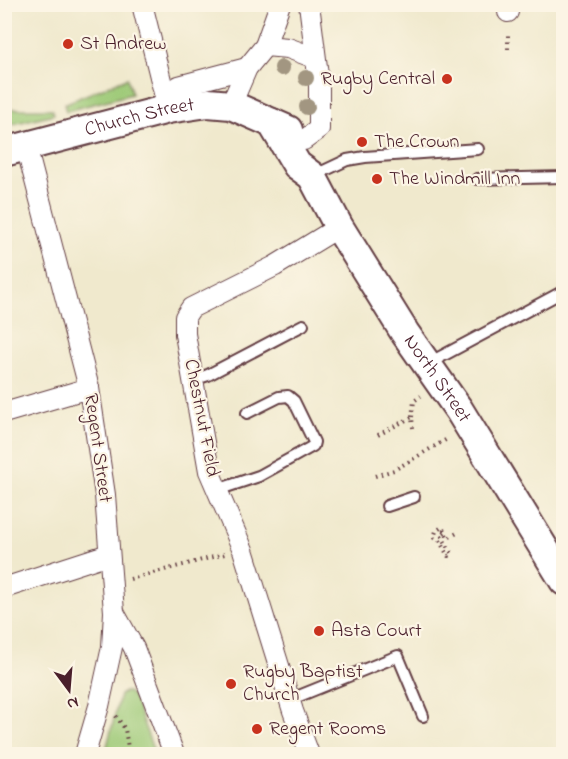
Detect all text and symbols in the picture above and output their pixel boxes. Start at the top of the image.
place label: St Andrew [80,30,166,59]
marker: St Andrew [61,37,75,51]
place label: Rugby Central [321,65,435,95]
marker: Rugby Central [440,72,454,86]
street label: Church Street [82,91,197,145]
place label: The Crown [374,128,460,157]
marker: The Crown [355,135,369,149]
place label: The Windmill Inn [389,165,521,194]
marker: The Windmill Inn [370,172,384,186]
street label: North Street [396,329,478,429]
street label: Chestnut Field [175,357,227,479]
street label: Regent Street [74,392,119,505]
place label: Asta Court [331,617,422,646]
marker: Asta Court [312,624,326,638]
place label: Rugby Baptist Church [243,658,363,710]
north arrow [39,660,99,720]
marker: Rugby Baptist Church [224,677,238,691]
text: N [64,689,81,716]
place label: Regent Rooms [269,715,386,745]
marker: Regent Rooms [250,722,264,736]

